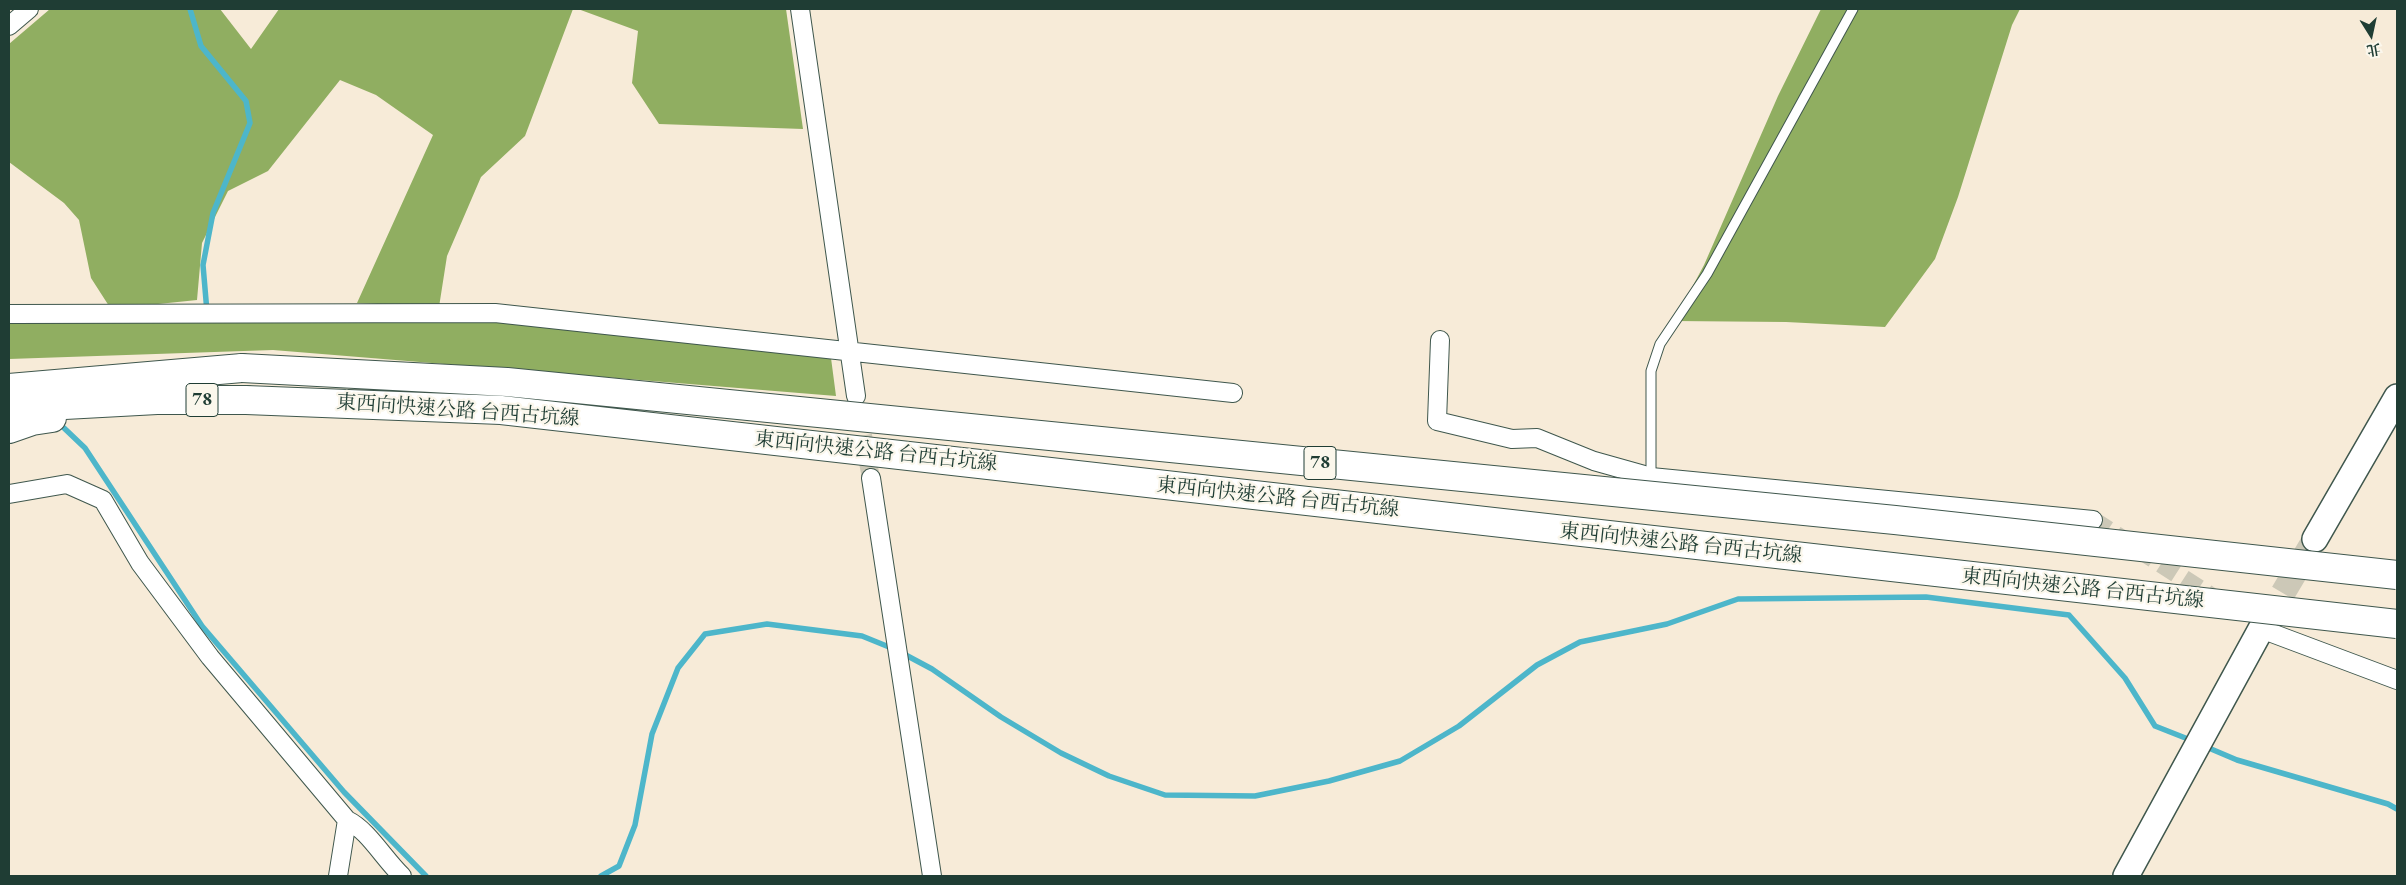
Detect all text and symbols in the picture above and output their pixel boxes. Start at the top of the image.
north arrow [2346,10,2396,60]
text: 北 [2365,40,2382,60]
road number: 78 [186,384,218,416]
street label: 東西向快速公路 台西古坑線 [335,391,581,431]
street label: 東西向快速公路 台西古坑線 [753,427,999,477]
road number: 78 [1304,446,1336,479]
street label: 東西向快速公路 台西古坑線 [1155,473,1401,523]
street label: 東西向快速公路 台西古坑線 [1558,519,1804,569]
street label: 東西向快速公路 台西古坑線 [1960,564,2206,614]

